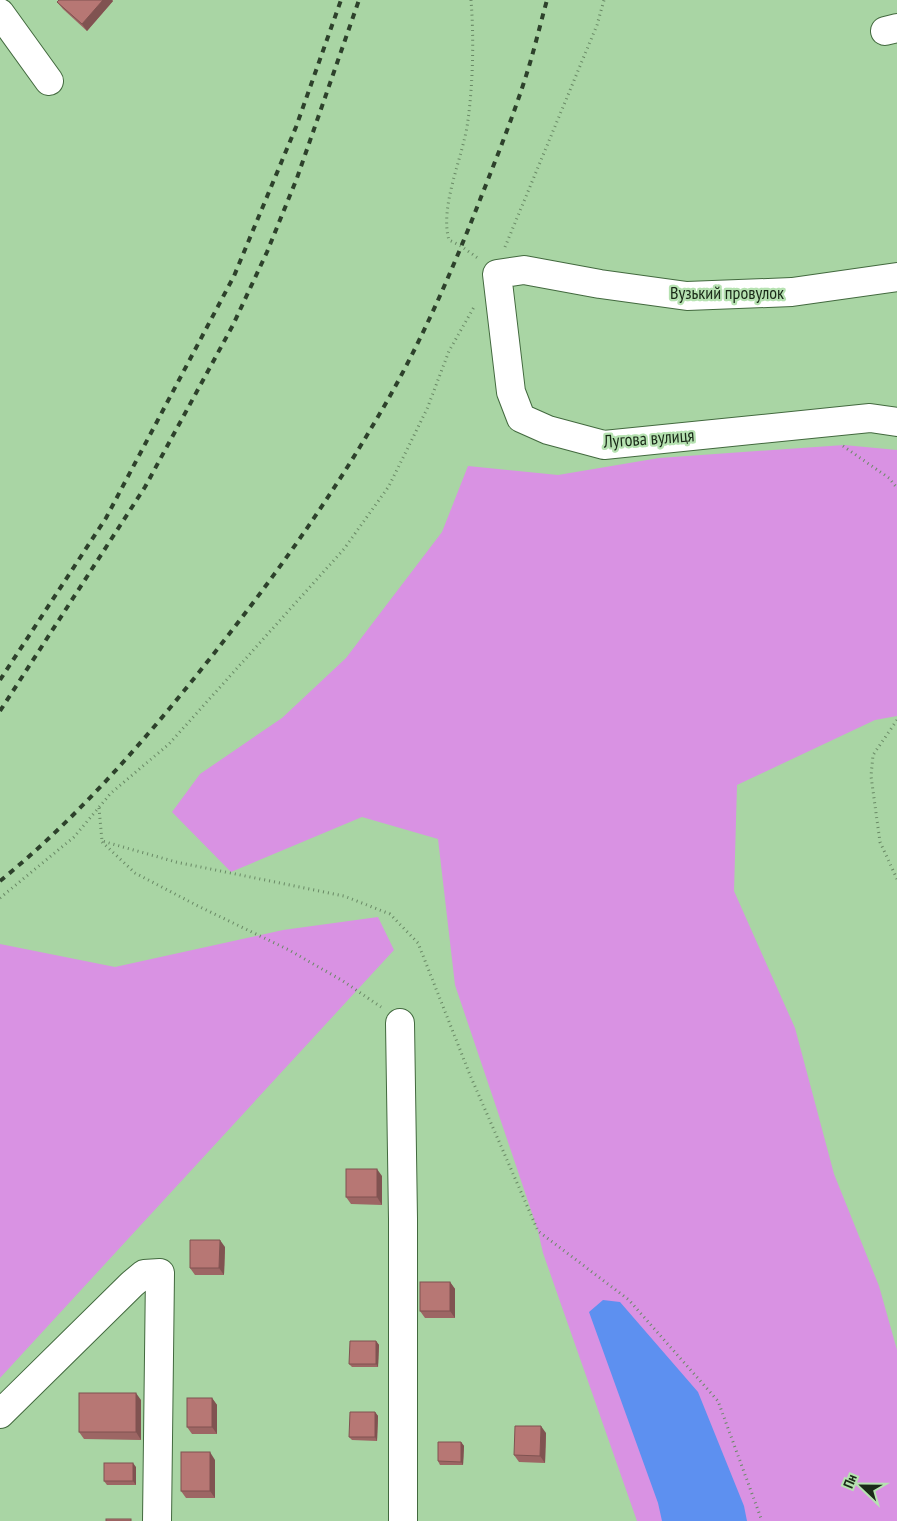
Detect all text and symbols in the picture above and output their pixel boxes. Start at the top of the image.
street label: Вузький провулок [670,281,784,304]
street label: Лугова вулиця [602,423,695,453]
north arrow [837,1461,887,1511]
text: Пн [839,1471,861,1491]

